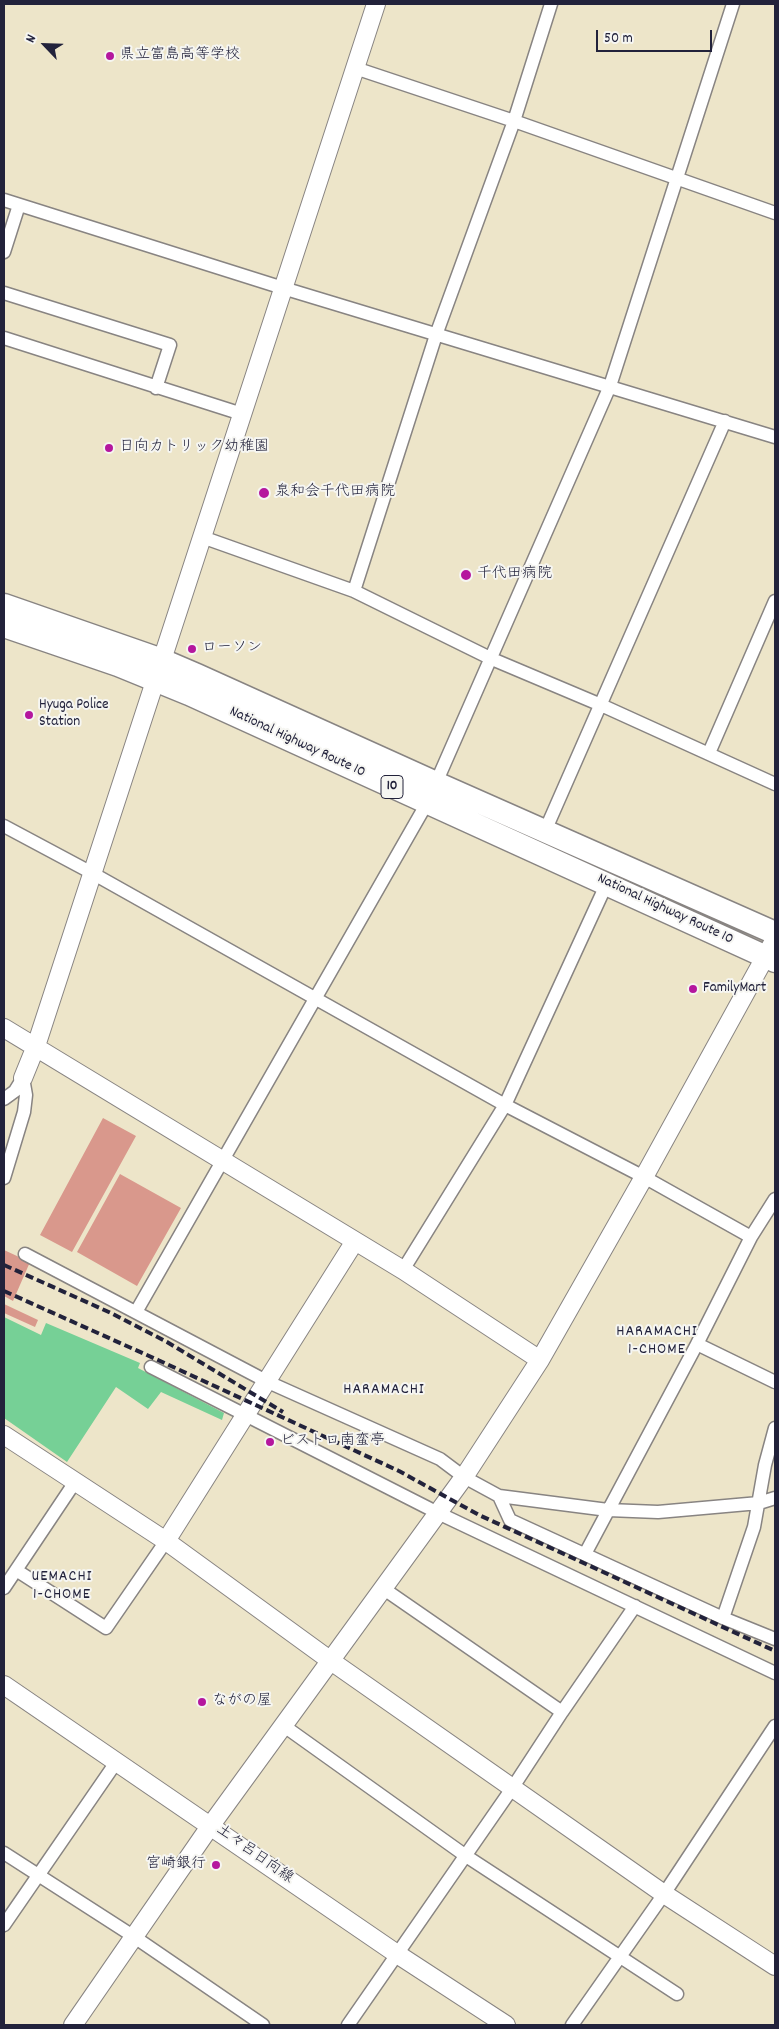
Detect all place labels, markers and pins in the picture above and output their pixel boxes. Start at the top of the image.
place label: 県立富島高等学校 [120,47,240,65]
marker: 県立富島高等学校 [104,50,116,62]
place label: 日向カトリック幼稚園 [119,439,269,457]
marker: 日向カトリック幼稚園 [103,442,115,454]
place label: 泉和会千代田病院 [275,484,395,502]
marker: 泉和会千代田病院 [257,486,271,500]
place label: 千代田病院 [477,566,552,584]
marker: 千代田病院 [459,568,473,582]
place label: ローソン [202,640,262,658]
marker: ローソン [186,643,198,655]
place label: Hyuga Police Station [39,697,109,732]
marker: Hyuga Police Station [23,709,35,721]
place label: FamilyMart [703,980,766,998]
marker: FamilyMart [687,983,699,995]
place label: ビストロ南蛮亭 [280,1433,385,1451]
marker: ビストロ南蛮亭 [264,1436,276,1448]
place label: ながの屋 [212,1693,272,1711]
marker: ながの屋 [196,1696,208,1708]
place label: 宮崎銀行 [146,1856,206,1874]
marker: 宮崎銀行 [210,1859,222,1871]

